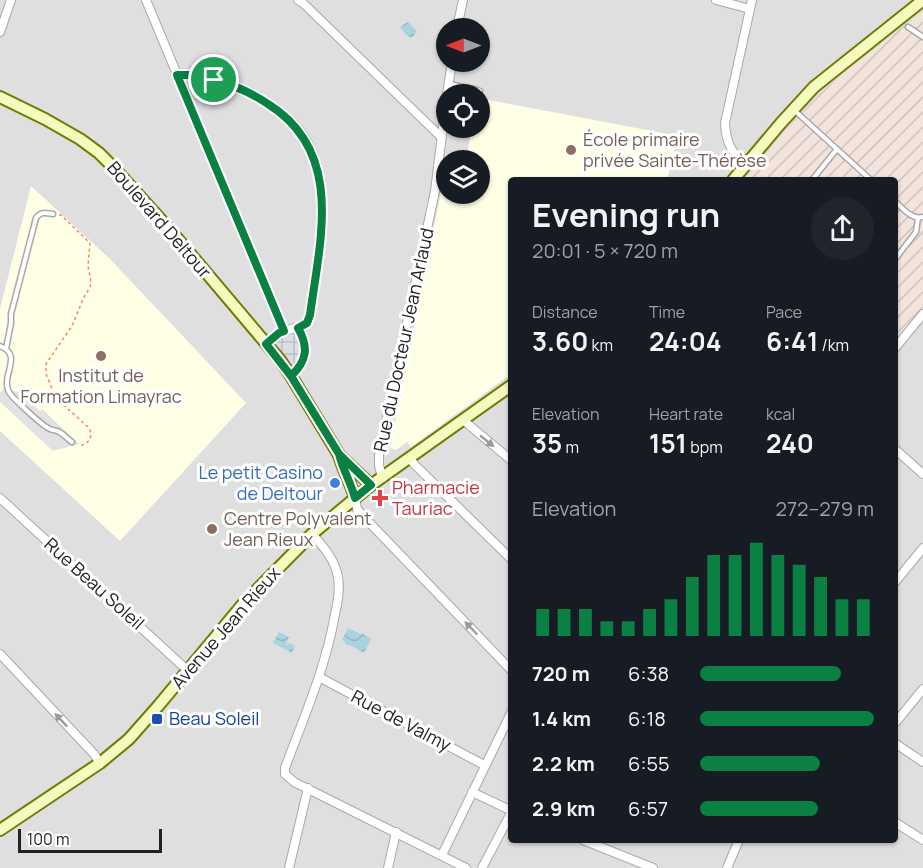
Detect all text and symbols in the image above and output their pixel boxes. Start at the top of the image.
north arrow [436,18,490,72]
map controls [436,18,490,204]
pin [188,54,239,105]
icon: arrive [197,63,230,96]
button: locate [436,84,490,138]
place label: École primaire privée Sainte-Thérèse [583,127,767,172]
marker: École primaire privée Sainte-Thérèse [564,143,578,157]
button: layers [436,150,490,204]
street label: Boulevard Deltour [102,156,217,283]
text: Evening run [532,192,720,237]
button: share [811,197,874,260]
street label: Rue du Docteur Jean Arlaud [368,226,439,454]
text: 20:01 · 5 × 720 m [532,237,678,264]
text: Distance [532,301,598,323]
text: Time [649,301,685,323]
text: Pace [766,301,802,323]
text: 3.60 [532,323,588,359]
text: 24:04 [649,323,722,359]
text: 6:41 [766,323,818,359]
text: km [588,334,613,356]
text: /km [818,334,849,356]
marker: Institut de Formation Limayrac [94,349,108,363]
place label: Institut de Formation Limayrac [20,363,182,408]
text: Elevation [532,403,600,425]
text: Heart rate [649,403,723,425]
text: kcal [766,403,795,425]
text: 35 [532,425,562,461]
text: 151 [649,425,687,461]
text: 240 [766,425,814,461]
one-way arrow [479,434,494,447]
text: m [562,436,579,458]
text: bpm [687,436,723,458]
place label: Le petit Casino de Deltour [198,460,324,505]
place label: Pharmacie Tauriac [392,475,480,520]
marker: Le petit Casino de Deltour [328,476,342,490]
marker: Pharmacie Tauriac [373,491,387,505]
text: Elevation [532,495,616,522]
text: 272–279 m [776,495,874,522]
place label: Centre Polyvalent Jean Rieux [224,506,372,551]
marker: Centre Polyvalent Jean Rieux [205,522,219,536]
street label: Rue Beau Soleil [40,532,150,635]
street label: Avenue Jean Rieux [166,561,285,694]
one-way arrow [464,621,478,636]
text: 720 m [532,660,590,687]
text: 6:38 [628,660,669,687]
street label: Rue de Valmy [347,684,456,757]
text: 1.4 km [532,705,591,732]
text: 6:18 [628,705,666,732]
place label: Beau Soleil [169,706,260,730]
marker: Beau Soleil [150,712,164,726]
one-way arrow [55,713,69,727]
text: 2.2 km [532,750,595,777]
text: 6:55 [628,750,670,777]
text: 2.9 km [532,795,595,822]
text: 6:57 [628,795,668,822]
scale bar [18,826,162,854]
text: 100 m [27,828,70,850]

